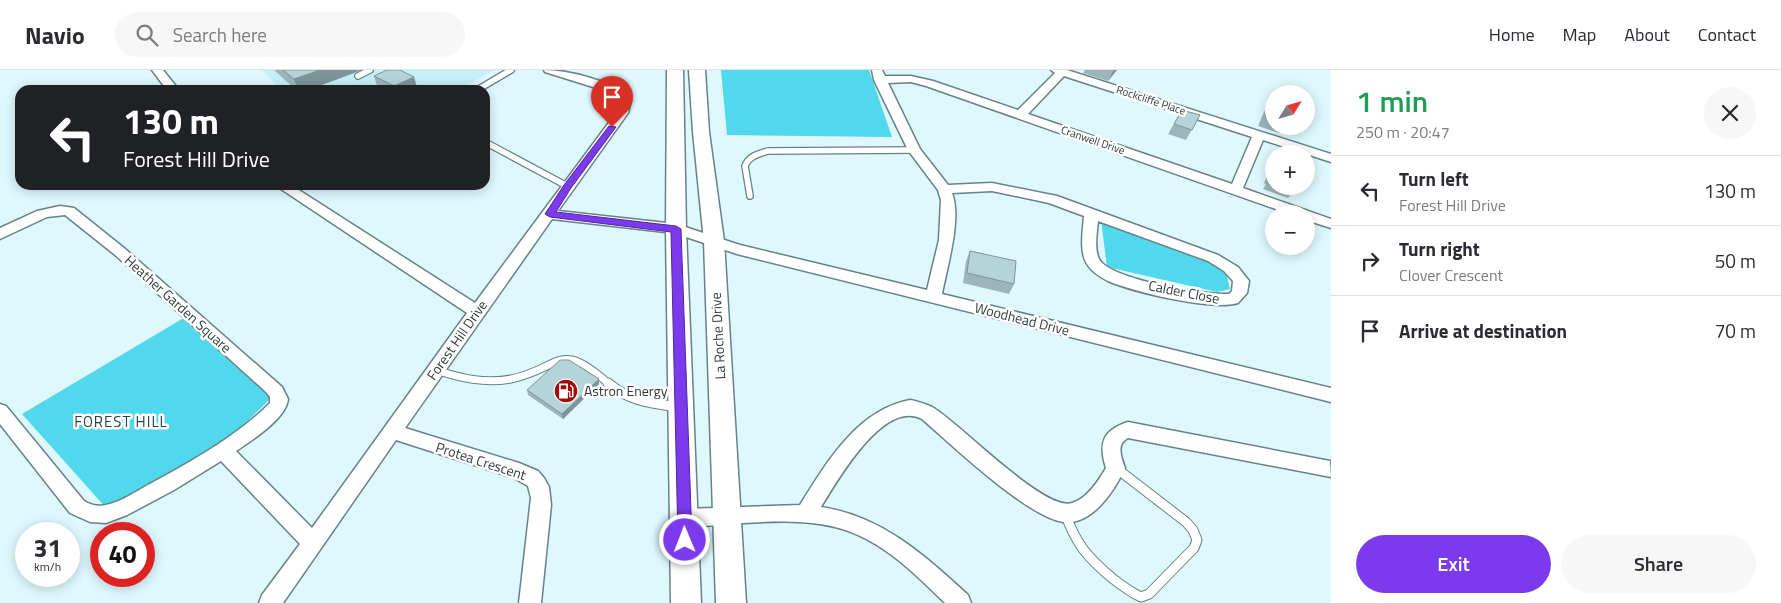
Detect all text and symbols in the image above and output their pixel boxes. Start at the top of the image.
search box [115,12,465,57]
text: Navio [25,17,85,53]
text: Search here [173,20,267,49]
icon: search [133,21,161,49]
text: Home [1489,21,1535,48]
text: Map [1563,21,1596,48]
text: About [1624,21,1670,48]
text: Contact [1698,21,1756,48]
pin [591,76,633,127]
text: 1 min [1356,78,1428,124]
street label: Rockcliffe Place [1114,81,1188,119]
icon: arrive [598,83,626,111]
north arrow [1265,85,1315,135]
map controls [1265,85,1315,255]
button: close [1704,87,1756,139]
text: 130 m [123,94,219,148]
icon: left [40,105,105,170]
text: 250 m · 20:47 [1356,120,1450,144]
street label: Cranwell Drive [1059,122,1127,159]
text: Forest Hill Drive [123,142,270,176]
button: + [1265,145,1315,195]
text: Turn left [1399,164,1469,193]
text: 130 m [1704,176,1756,205]
icon: left [1356,177,1384,205]
text: Forest Hill Drive [1399,193,1506,217]
button: − [1265,205,1315,255]
text: Turn right [1399,234,1480,263]
text: 50 m [1715,246,1756,275]
icon: right [1356,247,1384,275]
street label: Heather Garden Square [120,250,236,357]
text: Clover Crescent [1399,263,1503,287]
street label: Calder Close [1147,274,1221,309]
street label: La Roche Drive [705,292,730,380]
street label: Forest Hill Drive [421,295,492,384]
street label: Woodhead Drive [973,297,1072,340]
text: Arrive at destination [1399,316,1567,345]
text: 70 m [1715,316,1756,345]
icon: arrive [1356,317,1384,345]
fuel station icon: Astron Energy [553,378,579,404]
place label: Astron Energy [584,380,668,401]
district label: FOREST HILL [74,410,168,433]
street label: Protea Crescent [433,436,529,485]
position arrow [658,513,710,565]
speed limit sign: 40 [90,522,155,587]
text: 31 [33,529,62,567]
button: Exit [1356,535,1551,593]
button: Share [1561,535,1756,593]
text: km/h [34,557,61,576]

